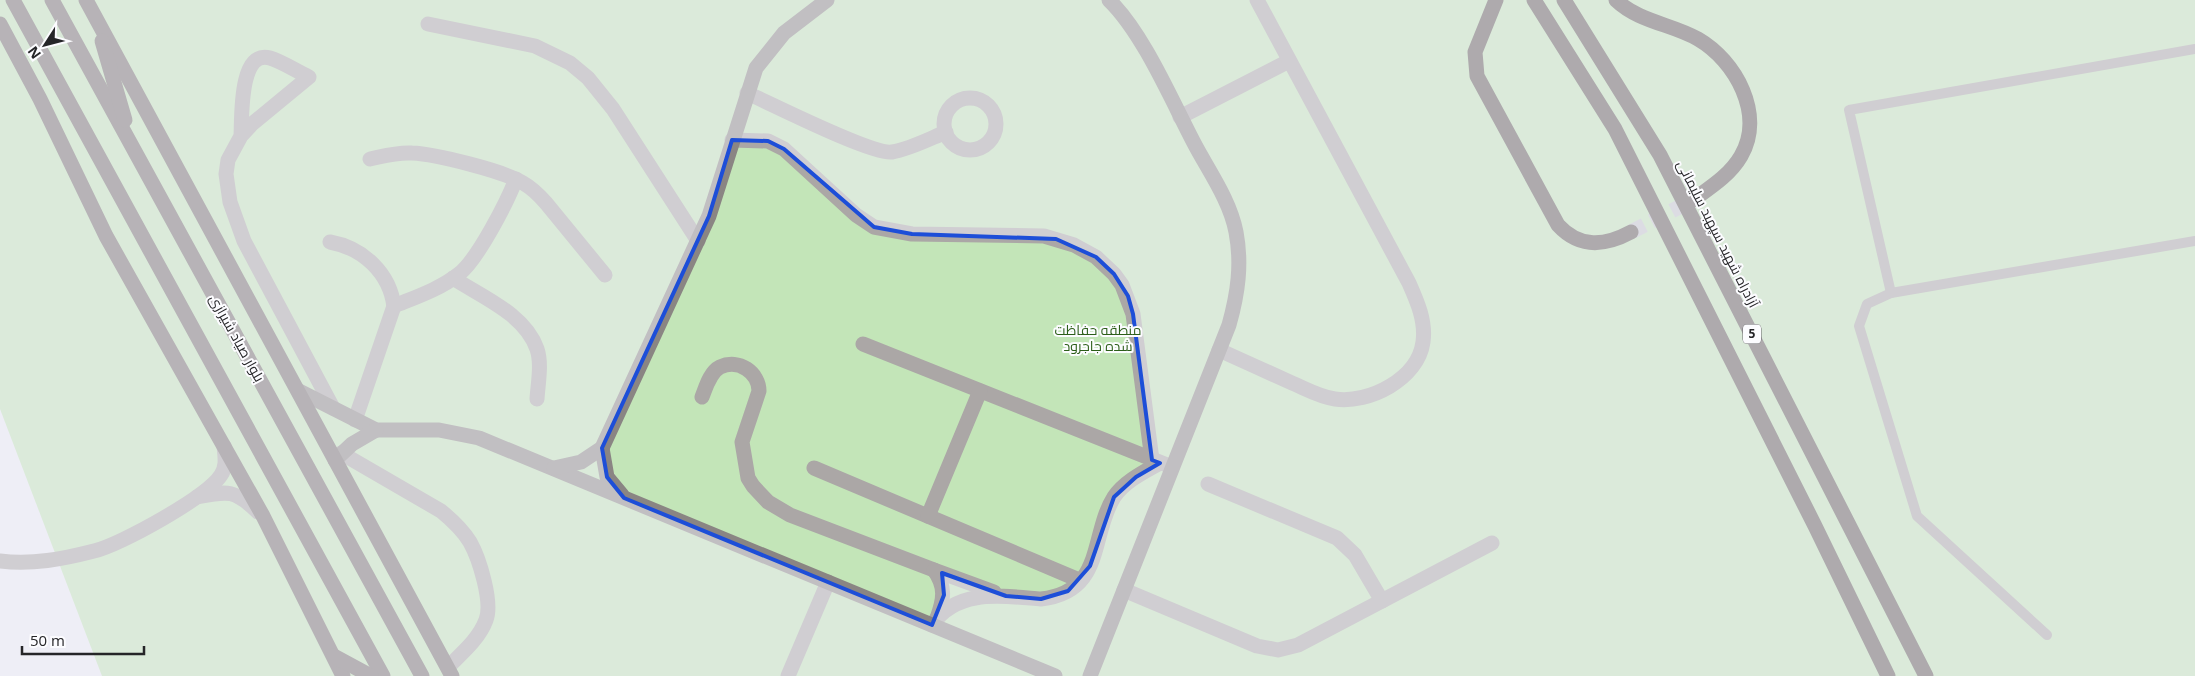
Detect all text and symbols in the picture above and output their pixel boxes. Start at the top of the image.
north arrow [20,20,70,70]
text: N [23,43,45,63]
street label: آزادراه شهید سپهبد سلیمانی [1672,157,1764,311]
street label: بلوار صیاد شیرازی [206,291,269,385]
park label: منطقه حفاظت شده جاجرود [1055,320,1141,355]
road number: 5 [1743,324,1761,344]
scale bar [22,624,145,656]
text: 50 m [30,630,65,650]

